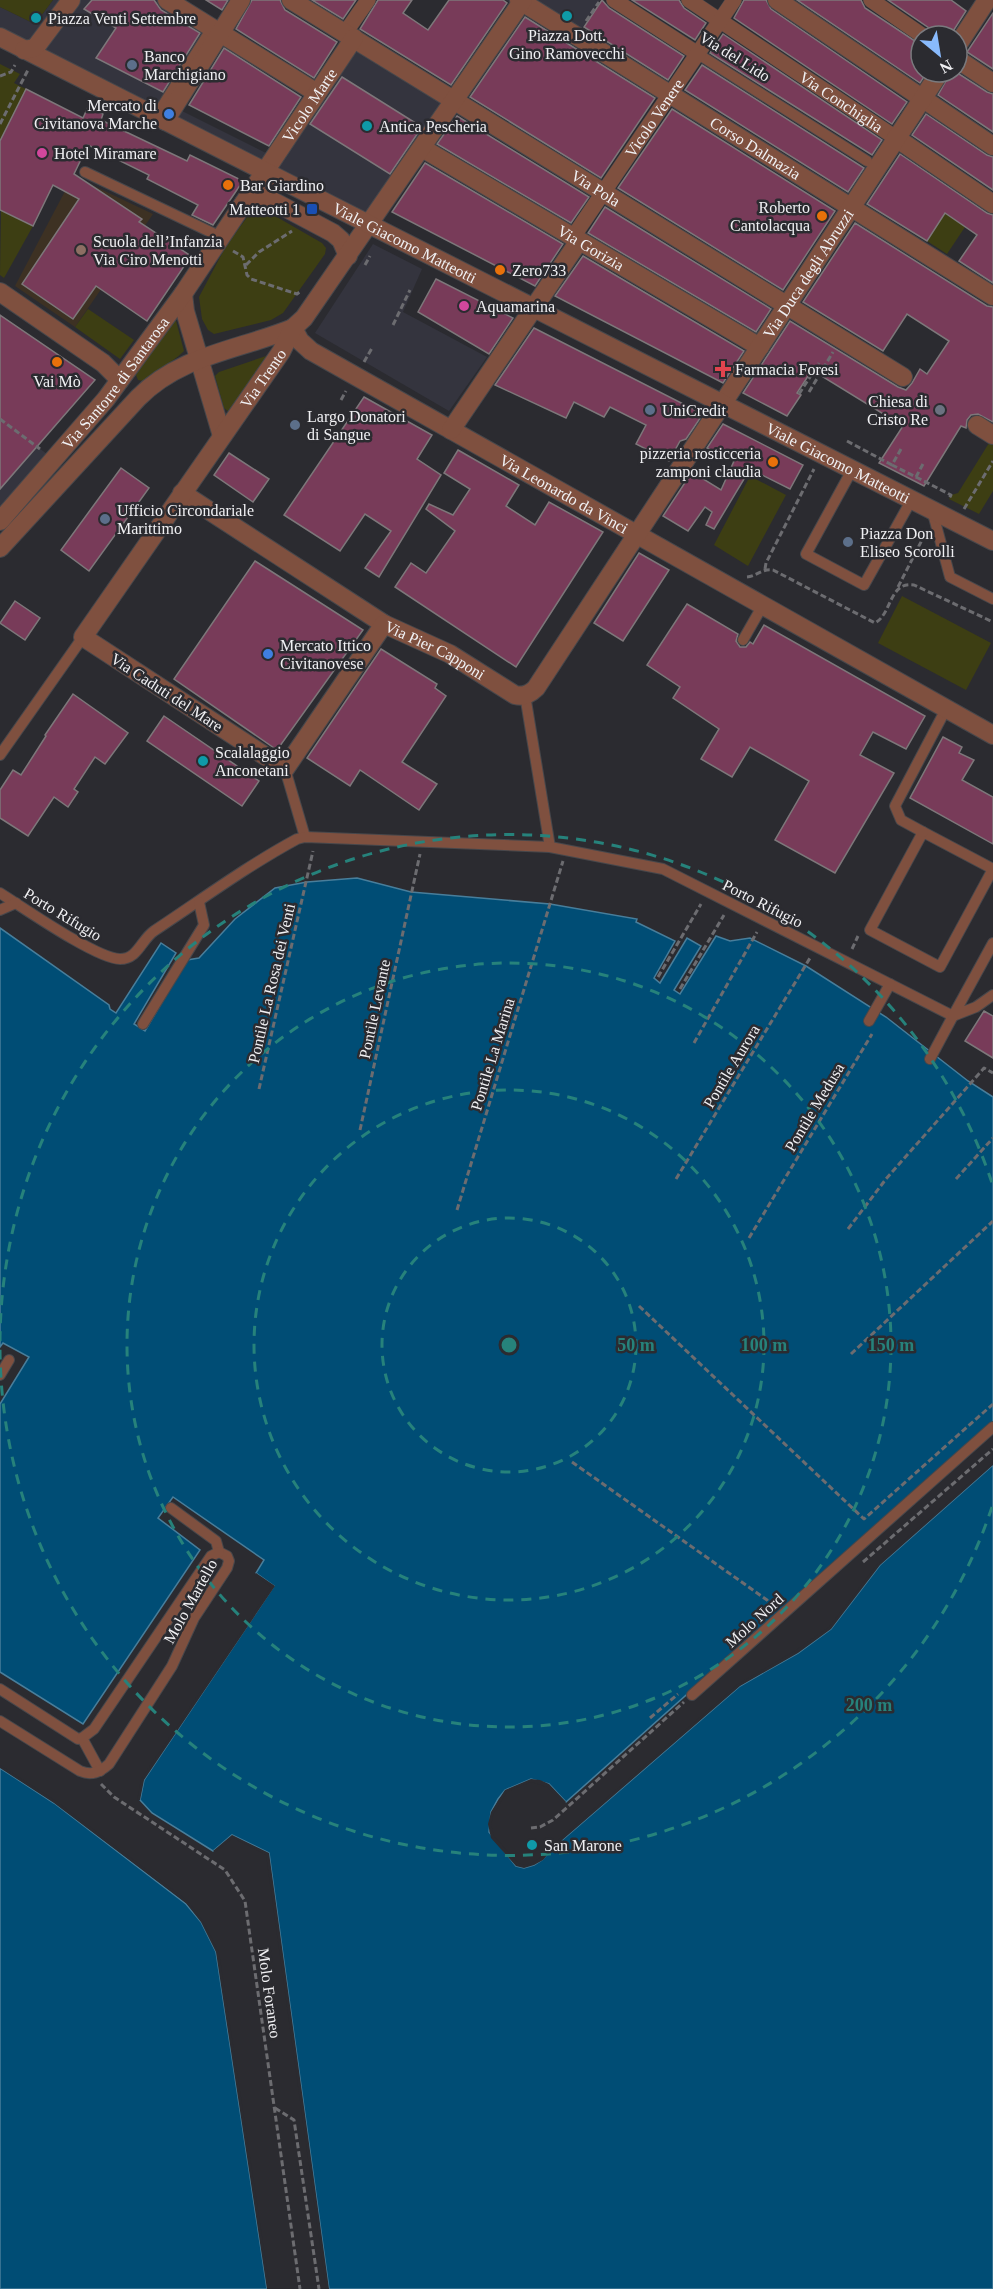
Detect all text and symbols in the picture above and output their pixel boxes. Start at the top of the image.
marker: Piazza Dott. Gino Ramovecchi [560,9,574,23]
place label: Piazza Venti Settembre [48,10,196,27]
marker: Piazza Venti Settembre [29,11,43,25]
north arrow [909,24,969,84]
place label: Piazza Dott. Gino Ramovecchi [509,27,626,62]
street label: Via del Lido [696,28,773,85]
place label: Banco Marchigiano [144,48,226,84]
text: N [937,56,956,77]
marker: Banco Marchigiano [125,58,139,72]
street label: Vicolo Marte [279,65,340,145]
street label: Via Conchiglia [796,68,886,136]
street label: Vicolo Venere [622,76,687,160]
place label: Mercato di Civitanova Marche [34,97,158,132]
marker: Mercato di Civitanova Marche [162,107,176,121]
street label: Corso Dalmazia [707,114,804,183]
place label: Antica Pescheria [379,118,487,135]
marker: Antica Pescheria [360,119,374,133]
place label: Hotel Miramare [54,145,157,162]
marker: Hotel Miramare [35,146,49,160]
street label: Via Pola [568,167,623,210]
place label: Bar Giardino [240,177,324,194]
marker: Bar Giardino [221,178,235,192]
street label: Viale Giacomo Matteotti [330,199,480,287]
place label: Roberto Cantolacqua [730,199,810,235]
place label: Matteotti 1 [229,201,300,218]
marker: Matteotti 1 [305,202,319,216]
street label: Via Duca degli Abruzzi [760,206,857,341]
marker: Roberto Cantolacqua [815,209,829,223]
street label: Via Gorizia [554,222,627,274]
place label: Scuola dell’Infanzia Via Ciro Menotti [93,233,222,268]
marker: Scuola dell’Infanzia Via Ciro Menotti [74,243,88,257]
place label: Zero733 [512,262,566,279]
marker: Zero733 [493,263,507,277]
place label: Aquamarina [476,298,555,316]
marker: Aquamarina [457,299,471,313]
street label: Via Santorre di Santarosa [59,314,172,453]
street label: Via Trento [237,346,290,411]
marker: Vai Mò [50,355,64,369]
place label: Farmacia Foresi [735,361,839,378]
marker: Farmacia Foresi [716,362,730,376]
place label: Vai Mò [33,373,81,390]
place label: Chiesa di Cristo Re [867,393,929,428]
place label: UniCredit [662,402,727,419]
marker: UniCredit [643,403,657,417]
marker: Chiesa di Cristo Re [933,403,947,417]
place label: Largo Donatori di Sangue [307,408,406,444]
marker: Largo Donatori di Sangue [288,418,302,432]
street label: Viale Giacomo Matteotti [763,419,913,507]
place label: pizzeria rosticceria zamponi claudia [640,445,761,481]
street label: Via Leonardo da Vinci [496,451,632,537]
marker: pizzeria rosticceria zamponi claudia [766,455,780,469]
place label: Ufficio Circondariale Marittimo [117,502,254,537]
marker: Ufficio Circondariale Marittimo [98,512,112,526]
place label: Piazza Don Eliseo Scorolli [860,525,955,560]
marker: Piazza Don Eliseo Scorolli [841,535,855,549]
street label: Via Pier Capponi [382,618,488,683]
place label: Mercato Ittico Civitanovese [280,637,371,672]
marker: Mercato Ittico Civitanovese [261,647,275,661]
street label: Via Caduti del Mare [108,650,226,735]
place label: Scalalaggio Anconetani [215,744,290,779]
marker: Scalalaggio Anconetani [196,754,210,768]
street label: Porto Rifugio [719,876,806,932]
street label: Porto Rifugio [20,885,105,945]
street label: Pontile La Rosa dei Venti [245,901,298,1065]
street label: Pontile Levante [356,958,393,1060]
street label: Pontile La Marina [467,996,518,1112]
street label: Pontile Aurora [700,1022,763,1111]
street label: Pontile Medusa [781,1060,847,1154]
centre of rings [499,1335,519,1355]
text: 50 m [617,1335,655,1355]
text: 100 m [741,1335,787,1355]
text: 150 m [868,1335,914,1355]
street label: Molo Martello [160,1556,221,1646]
street label: Molo Nord [722,1590,787,1651]
text: 200 m [846,1695,892,1715]
place label: San Marone [544,1837,622,1854]
marker: San Marone [525,1838,539,1852]
street label: Molo Foraneo [255,1947,284,2039]

